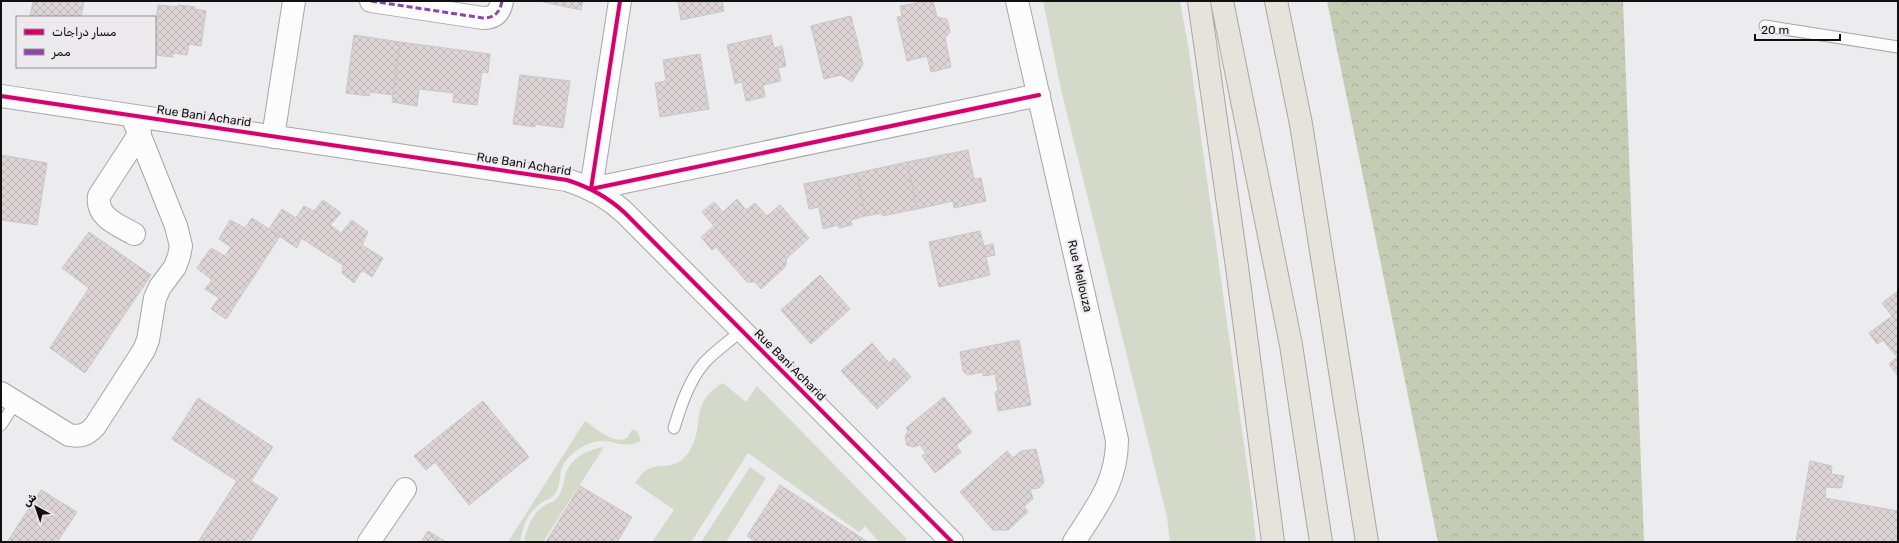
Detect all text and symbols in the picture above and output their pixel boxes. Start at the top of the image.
legend [16,16,156,68]
scale bar [1755,16,1840,42]
text: 20 m [1761,23,1789,37]
text: مسار دراجات [52,25,117,40]
text: ممر [51,45,71,60]
street label: Rue Bani Acharid [156,102,252,130]
street label: Rue Bani Acharid [476,150,572,178]
street label: Rue Mellouza [1065,239,1095,313]
street label: Rue Bani Acharid [751,326,829,404]
north arrow [16,487,56,527]
text: ش [20,490,39,509]

